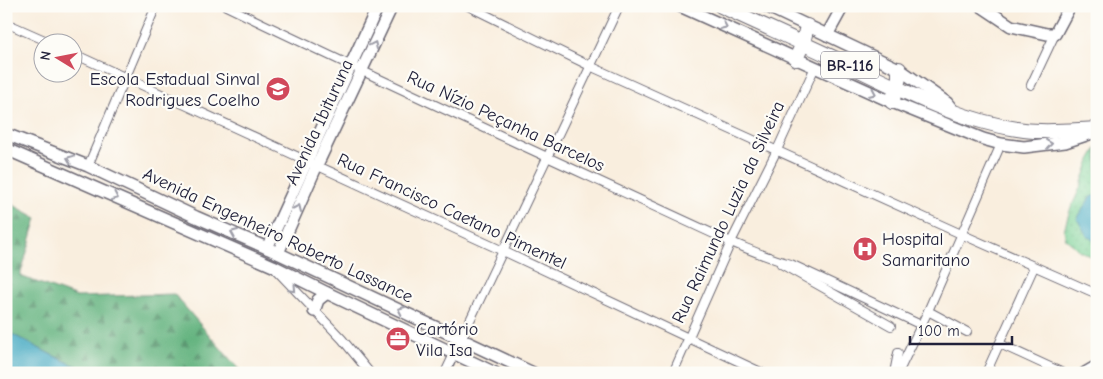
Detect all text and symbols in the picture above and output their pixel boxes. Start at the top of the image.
one-way arrow [719,20,728,31]
north arrow [32,32,82,82]
one-way arrow [368,41,378,50]
text: N [37,50,55,62]
road number: BR-116 [821,52,879,78]
street label: Avenida Ibituruna [281,56,358,188]
street label: Rua Nízio Peçanha Barcelos [404,66,608,176]
place label: Escola Estadual Sinval Rodrigues Coelho [90,69,260,111]
school or university icon: Escola Estadual Sinval Rodrigues Coelho [265,76,291,102]
one-way arrow [868,87,877,97]
street label: Rua Raimundo Luzia da Silveira [668,98,789,327]
one-way arrow [1045,139,1053,150]
street label: Rua Francisco Caetano Pimentel [334,149,570,274]
one-way arrow [66,155,75,165]
street label: Avenida Engenheiro Roberto Lassance [139,163,416,307]
one-way arrow [110,190,119,201]
one-way arrow [291,204,302,213]
one-way arrow [230,229,239,240]
place label: Hospital Samaritano [882,229,970,271]
hospital icon: Hospital Samaritano [852,236,878,262]
one-way arrow [287,283,296,292]
one-way arrow [397,306,406,317]
scale bar [910,314,1013,346]
place label: Cartório Vila Isa [416,319,478,361]
text: 100 m [918,322,960,340]
office icon: Cartório Vila Isa [385,326,411,352]

